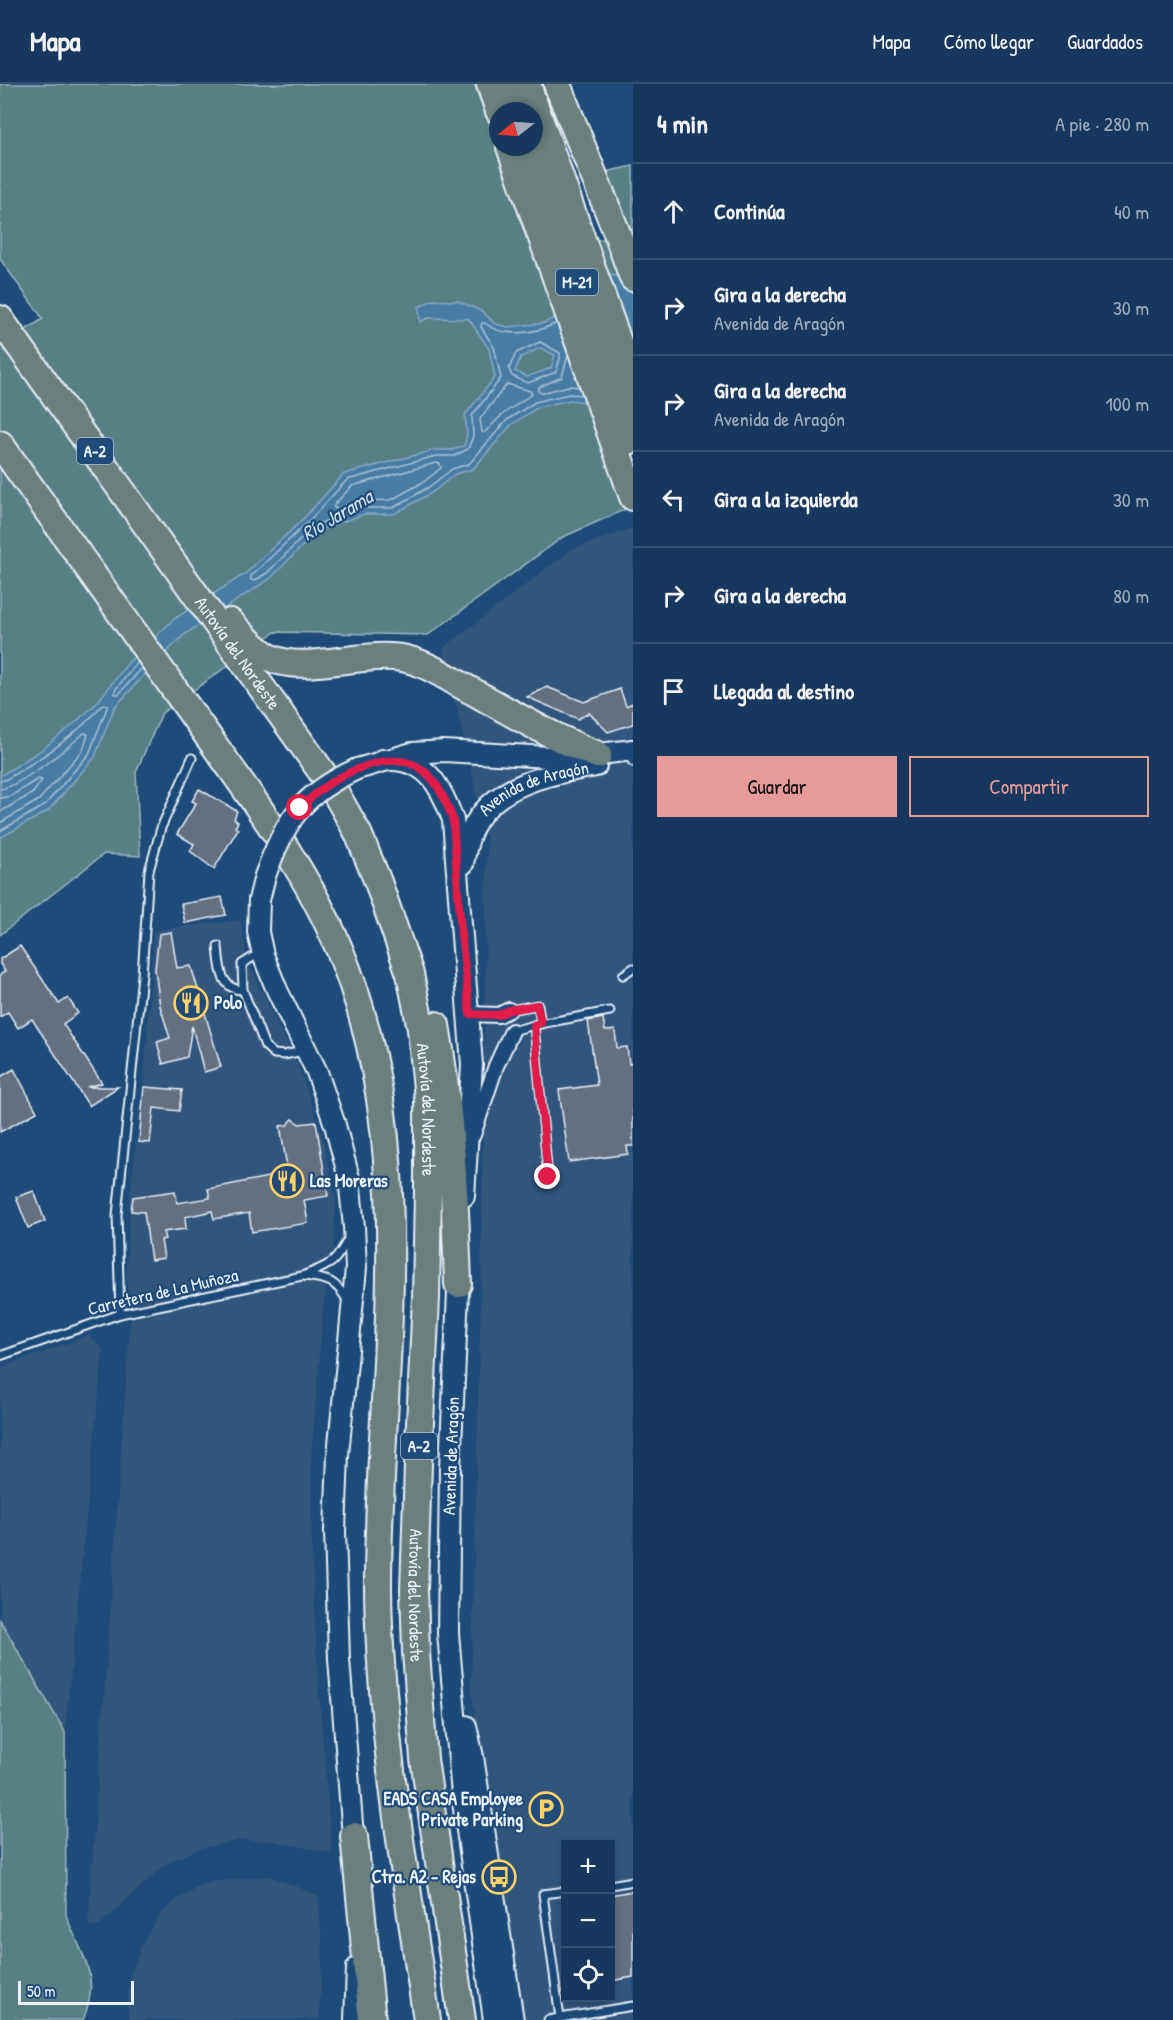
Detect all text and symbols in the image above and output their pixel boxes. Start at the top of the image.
text: Mapa [30,22,81,60]
text: Mapa [872,27,910,56]
text: Cómo llegar [943,27,1034,56]
text: Guardados [1067,27,1143,56]
north arrow [489,102,543,156]
text: 4 min [657,106,708,141]
text: A pie · 280 m [1055,110,1149,137]
icon: ahead [657,195,690,228]
text: Continúa [714,196,785,226]
text: 40 m [1114,198,1149,225]
road number: M-21 [556,269,598,295]
text: Gira a la derecha [714,279,846,309]
icon: right [657,291,690,324]
text: 30 m [1113,294,1149,321]
text: Avenida de Aragón [714,309,845,336]
text: Gira a la derecha [714,375,846,405]
icon: right [657,387,690,420]
text: 100 m [1106,390,1149,417]
text: Avenida de Aragón [714,405,845,432]
road number: A-2 [77,438,113,464]
water label: Río Jarama [296,482,379,546]
icon: left [657,483,690,516]
text: Gira a la izquierda [714,484,858,514]
text: 30 m [1113,486,1149,513]
icon: right [657,579,690,612]
text: Gira a la derecha [714,580,846,610]
text: 80 m [1113,582,1149,609]
street label: Autovía del Nordeste [189,591,287,715]
icon: arrive [657,675,690,708]
text: Llegada al destino [714,676,854,706]
street label: Avenida de Aragón [472,755,591,821]
button: Guardar [657,756,897,817]
button: Compartir [909,756,1149,817]
route start [286,794,312,820]
restaurant icon: Polo [173,985,209,1021]
place label: Polo [214,990,243,1015]
street label: Autovía del Nordeste [410,1042,441,1176]
restaurant icon: Las Moreras [269,1163,305,1199]
route end [534,1163,560,1189]
place label: Las Moreras [310,1168,388,1193]
street label: Carretera de La Muñoza [85,1262,241,1321]
street label: Avenida de Aragón [436,1397,465,1515]
road number: A-2 [401,1433,437,1459]
street label: Autovía del Nordeste [402,1528,430,1663]
place label: EADS CASA Employee Private Parking [384,1786,524,1833]
parking icon: EADS CASA Employee Private Parking [528,1791,564,1827]
map controls [561,1840,615,2002]
button: + [561,1840,615,1894]
bus stop icon: Ctra. A2 - Rejas [481,1859,517,1895]
place label: Ctra. A2 - Rejas [372,1864,476,1889]
button: − [561,1894,615,1948]
button: locate [561,1948,615,2002]
scale bar [18,1978,134,2006]
text: 50 m [27,1980,56,2002]

